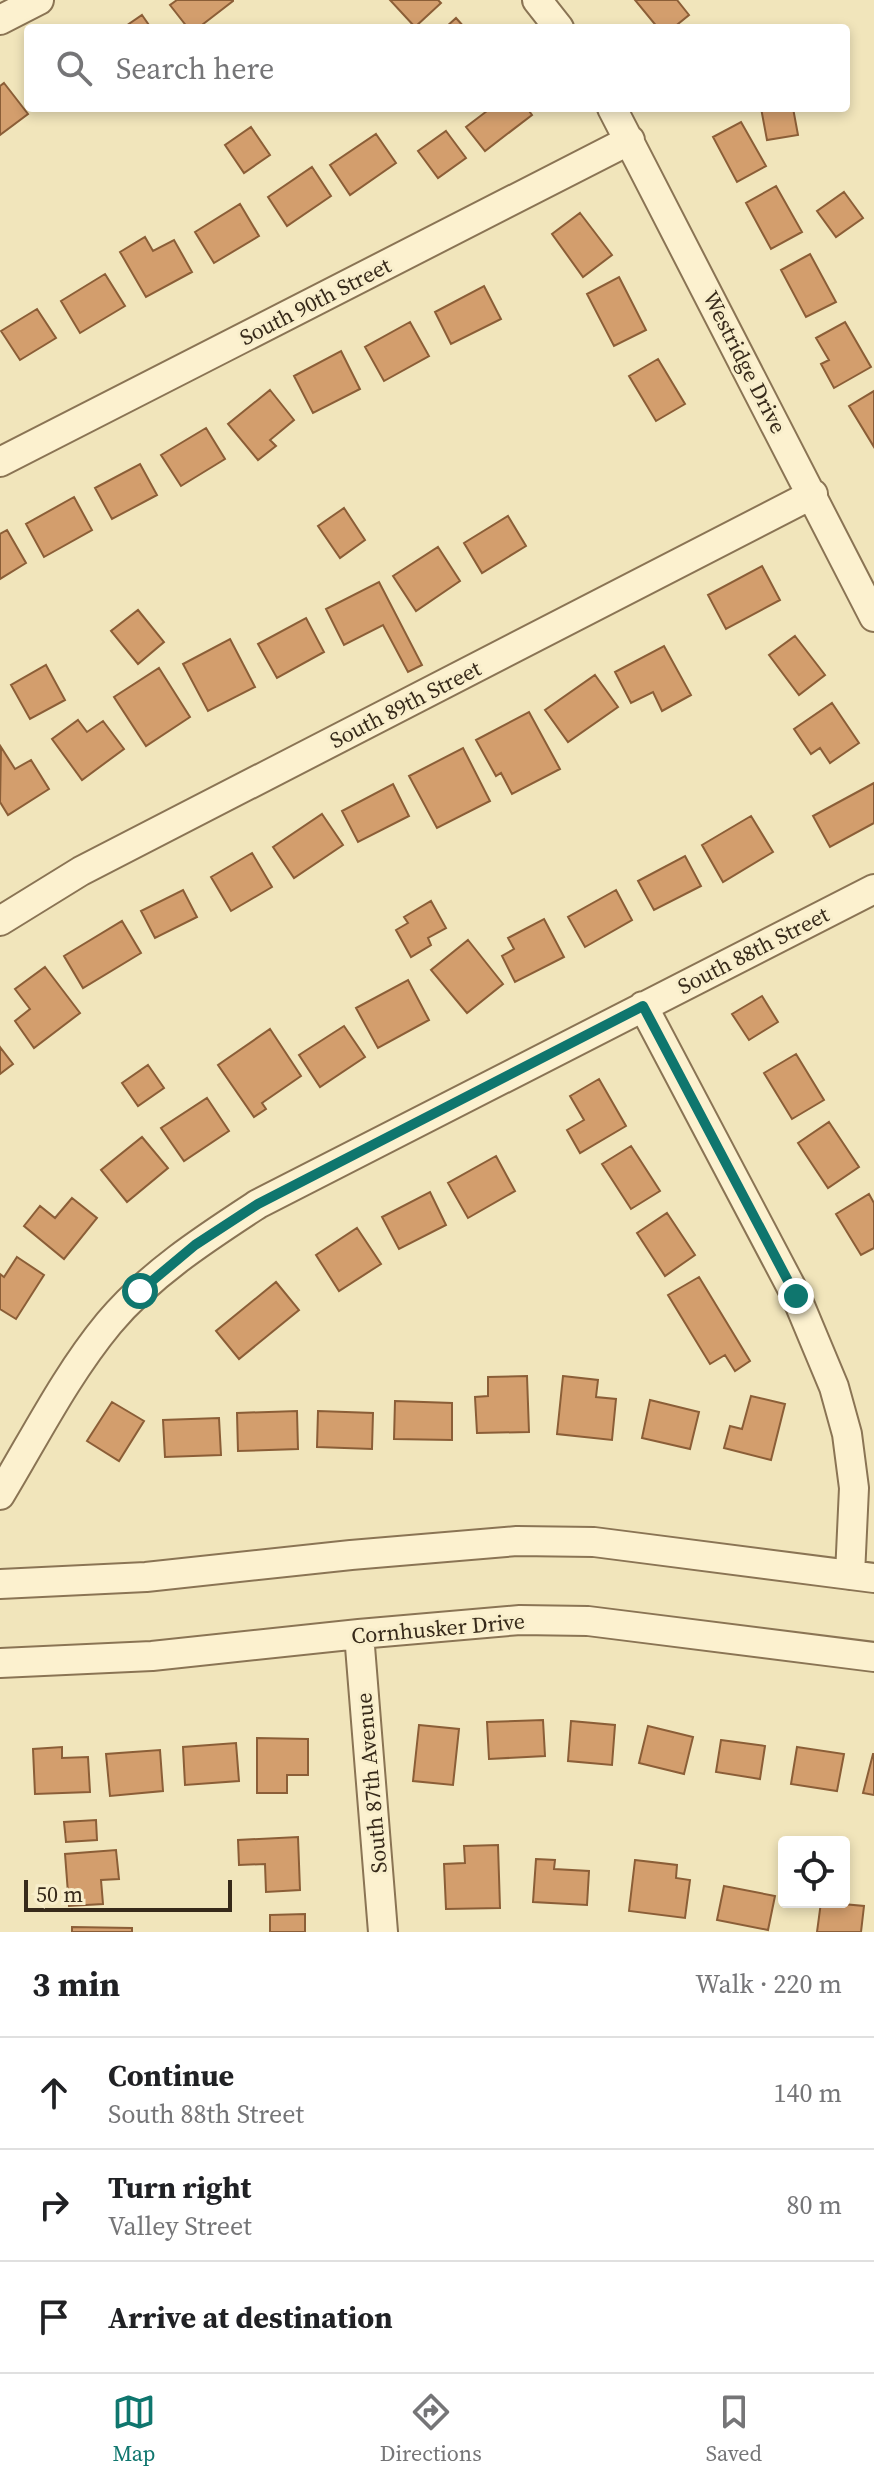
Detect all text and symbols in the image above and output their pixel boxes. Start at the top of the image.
search box [24,24,850,112]
icon: search [52,46,96,90]
text: Search here [116,48,274,89]
street label: South 90th Street [234,250,396,352]
street label: Westridge Drive [696,286,794,438]
street label: South 89th Street [324,653,486,755]
street label: South 88th Street [672,899,834,1001]
route start [122,1273,158,1309]
route end [778,1278,814,1314]
street label: Cornhusker Drive [350,1605,526,1651]
street label: South 87th Avenue [348,1691,394,1875]
map controls [778,1836,850,1908]
button: locate [778,1836,850,1908]
scale bar [24,1876,232,1912]
text: 50 m [36,1879,83,1909]
text: 3 min [32,1961,120,2007]
text: Walk · 220 m [695,1966,842,2002]
text: Continue [108,2055,234,2096]
icon: ahead [32,2071,76,2115]
text: 140 m [774,2075,842,2111]
text: South 88th Street [108,2096,304,2132]
text: Turn right [108,2167,251,2208]
icon: right [32,2183,76,2227]
text: 80 m [787,2187,842,2223]
text: Valley Street [108,2208,252,2244]
icon: arrive [32,2295,76,2339]
text: Arrive at destination [108,2297,393,2338]
tab: Map [112,2390,156,2468]
tab: Directions [380,2390,482,2468]
tab: Saved [706,2390,762,2468]

